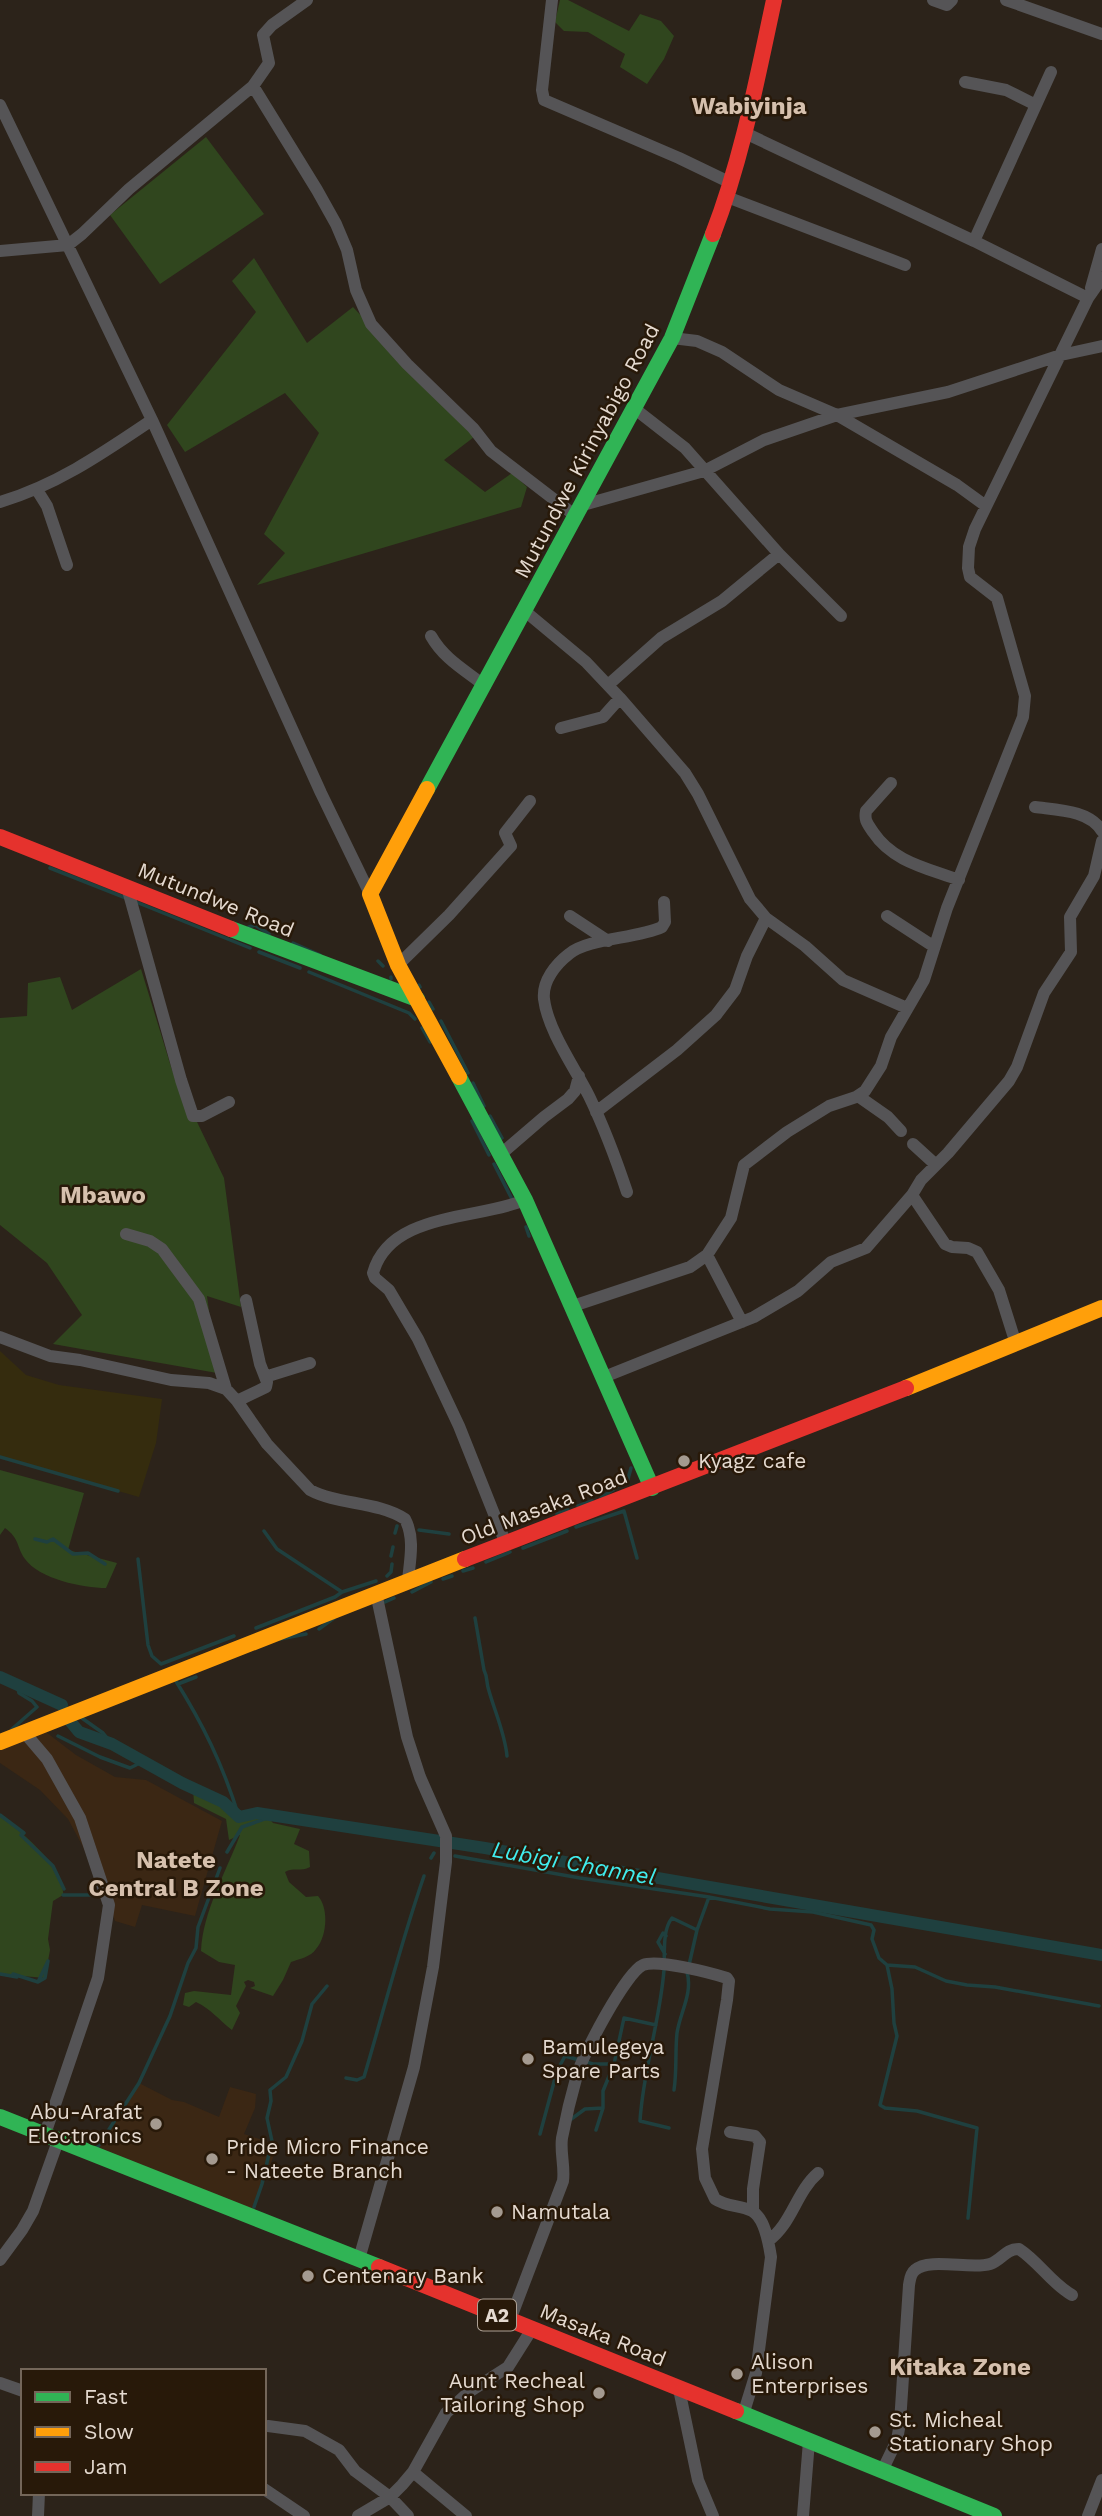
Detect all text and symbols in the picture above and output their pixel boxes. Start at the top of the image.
district label: Wabiyinja [691,92,807,120]
street label: Mutundwe Kirinyabigo Road [509,319,664,582]
street label: Mutundwe Road [134,857,298,942]
district label: Mbawo [60,1181,146,1209]
place label: Kyagz cafe [698,1448,806,1473]
marker: Kyagz cafe [676,1453,692,1469]
street label: Old Masaka Road [457,1463,631,1550]
water label: Lubigi Channel [490,1836,658,1891]
district label: Natete Central B Zone [88,1846,264,1902]
place label: Bamulegeya Spare Parts [542,2034,664,2083]
marker: Bamulegeya Spare Parts [520,2051,536,2067]
place label: Abu-Arafat Electronics [27,2099,142,2148]
marker: Abu-Arafat Electronics [148,2116,164,2132]
place label: Pride Micro Finance - Nateete Branch [226,2134,429,2183]
marker: Pride Micro Finance - Nateete Branch [204,2151,220,2167]
place label: Namutala [511,2199,610,2224]
marker: Namutala [489,2204,505,2220]
place label: Centenary Bank [322,2263,484,2288]
marker: Centenary Bank [300,2268,316,2284]
street label: Masaka Road [536,2298,670,2371]
road number: A2 [478,2300,516,2330]
place label: Alison Enterprises [751,2349,868,2398]
district label: Kitaka Zone [889,2353,1031,2381]
marker: Alison Enterprises [729,2366,745,2382]
place label: Aunt Recheal Tailoring Shop [440,2368,586,2417]
legend [21,2369,266,2495]
text: Fast [84,2384,128,2409]
marker: Aunt Recheal Tailoring Shop [591,2385,607,2401]
place label: St. Micheal Stationary Shop [889,2407,1053,2456]
text: Slow [84,2419,134,2444]
marker: St. Micheal Stationary Shop [867,2424,883,2440]
text: Jam [84,2454,127,2479]

